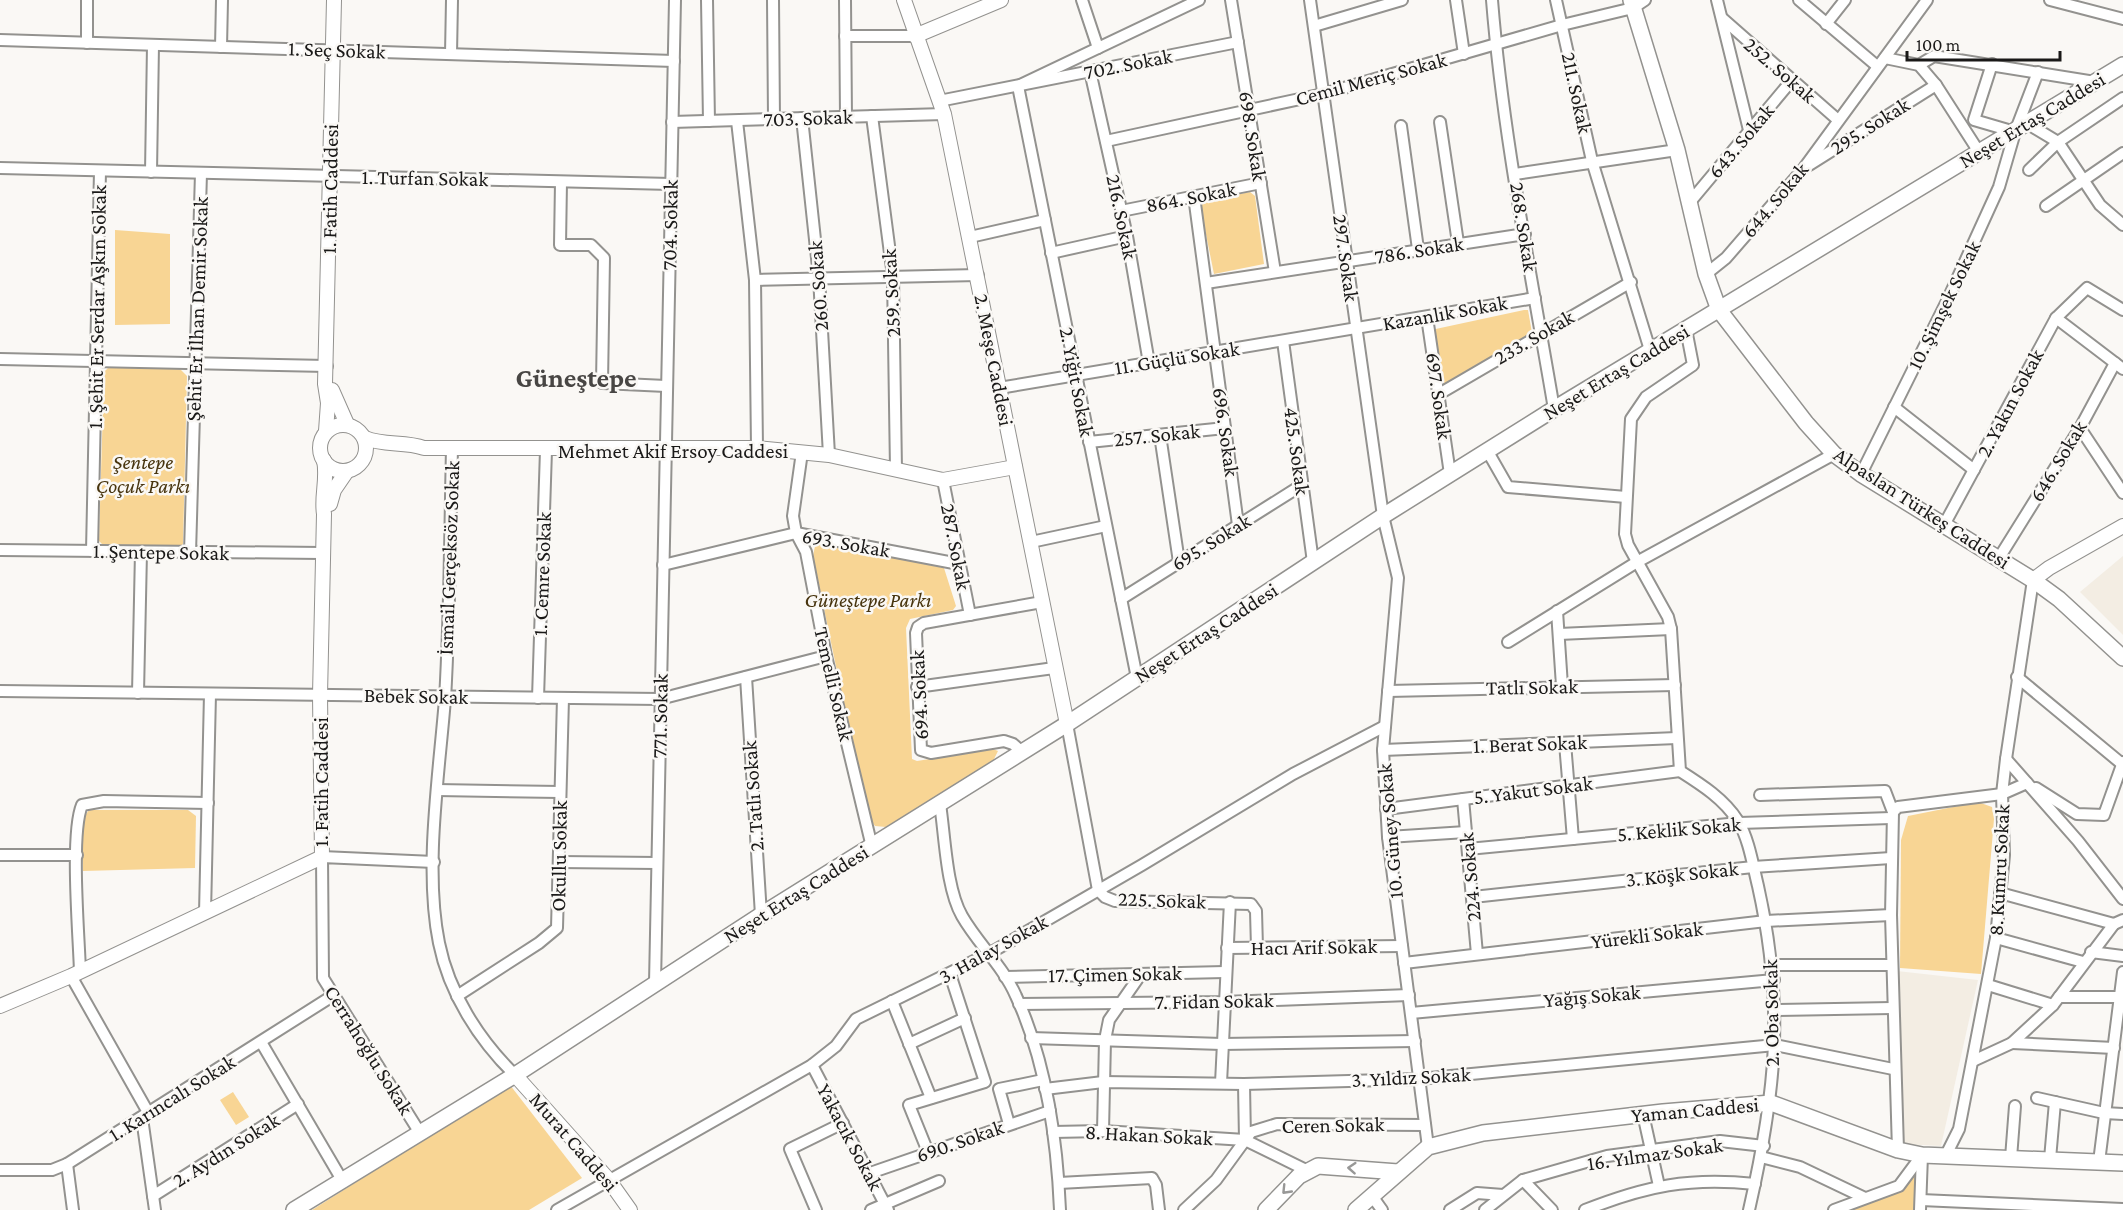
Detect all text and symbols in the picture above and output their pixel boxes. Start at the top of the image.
scale bar [1907,24,2060,62]
street label: 252. Sokak [1739,32,1821,108]
text: 100 m [1916,35,1961,55]
street label: 1. Seç Sokak [288,36,386,64]
street label: 702. Sokak [1082,44,1174,84]
street label: Cemil Meriç Sokak [1293,47,1449,111]
street label: 211. Sokak [1557,50,1597,136]
street label: Neşet Ertaş Caddesi [1955,67,2110,173]
street label: 698. Sokak [1234,89,1272,183]
street label: 295. Sokak [1826,92,1914,160]
street label: 643. Sokak [1703,99,1779,183]
street label: 703. Sokak [763,104,853,132]
street label: 1. Fatih Caddesi [317,123,343,254]
street label: 644. Sokak [1737,158,1813,242]
street label: 1. Turfan Sokak [361,165,489,191]
street label: 216. Sokak [1101,172,1143,262]
street label: 864. Sokak [1144,177,1238,217]
street label: 704. Sokak [657,179,683,271]
street label: 268. Sokak [1505,180,1543,274]
street label: 1. Şehit Er Serdar Aşkın Sokak [83,185,111,429]
street label: Şehit Er İlhan Demir Sokak [181,196,213,422]
street label: 297. Sokak [1328,213,1364,303]
street label: 786. Sokak [1373,231,1465,269]
street label: 10. Şimşek Sokak [1902,237,1986,373]
street label: 260. Sokak [803,240,833,332]
street label: 259. Sokak [877,248,905,338]
street label: Kazanlık Sokak [1381,290,1509,336]
street label: 2. Meşe Caddesi [969,292,1019,428]
street label: 233. Sokak [1490,305,1578,369]
street label: Neşet Ertaş Caddesi [1539,319,1694,425]
street label: 2. Yiğit Sokak [1055,325,1099,439]
street label: 11. Güçlü Sokak [1113,336,1241,380]
street label: 2. Yakın Sokak [1971,345,2049,461]
street label: 697. Sokak [1421,351,1457,441]
district label: Güneştepe [515,363,637,393]
street label: 696. Sokak [1208,386,1244,478]
street label: 425. Sokak [1279,405,1315,497]
street label: 646. Sokak [2024,416,2092,506]
street label: 257. Sokak [1113,419,1201,451]
street label: Mehmet Akif Ersoy Caddesi [558,439,789,463]
street label: Alpaslan Türkeş Caddesi [1829,442,2015,574]
park label: Şentepe Çoçuk Parkı [96,450,190,498]
street label: İsmail Gerçeksöz Sokak [434,460,464,656]
street label: 287. Sokak [936,502,976,592]
street label: 695. Sokak [1167,508,1255,576]
street label: 1. Cemre Sokak [528,512,556,636]
street label: 693. Sokak [800,523,892,563]
street label: 1. Şentepe Sokak [93,539,229,565]
street label: Neşet Ertaş Caddesi [1130,577,1283,688]
park label: Güneştepe Parkı [805,588,931,612]
street label: Temelli Sokak [809,625,859,743]
street label: 694. Sokak [905,649,933,741]
street label: 771. Sokak [647,673,673,759]
street label: Tatlı Sokak [1486,674,1578,700]
street label: Bebek Sokak [364,683,468,709]
street label: 1. Fatih Caddesi [309,716,333,847]
street label: 1. Berat Sokak [1473,730,1587,758]
street label: 2. Tatlı Sokak [737,740,769,852]
street label: 10. Güney Sokak [1372,762,1408,900]
street label: 5. Yakut Sokak [1472,771,1594,809]
street label: Okullu Sokak [546,800,572,912]
street label: 8. Kumru Sokak [1984,803,2014,937]
street label: 5. Keklik Sokak [1616,812,1742,846]
street label: 224. Sokak [1454,831,1486,923]
street label: Neşet Ertaş Caddesi [719,840,873,948]
street label: 3. Köşk Sokak [1625,856,1739,892]
street label: 225. Sokak [1117,886,1207,914]
street label: 3. Halay Sokak [934,909,1052,989]
street label: Yürekli Sokak [1590,916,1704,954]
street label: Hacı Arif Sokak [1250,934,1378,960]
street label: 2. Oba Sokak [1758,959,1784,1067]
street label: 17. Çimen Sokak [1048,961,1182,987]
street label: Yağış Sokak [1542,980,1642,1012]
street label: Cerrahoğlu Sokak [320,981,418,1119]
street label: 7. Fidan Sokak [1154,988,1274,1014]
street label: 1. Karıncalı Sokak [104,1049,240,1147]
street label: 3. Yıldız Sokak [1351,1062,1471,1092]
street label: Yakacık Sokak [812,1080,888,1194]
street label: Murat Caddesi [524,1088,624,1197]
street label: Yaman Caddesi [1630,1092,1761,1128]
street label: 2. Aydın Sokak [168,1108,284,1192]
street label: Ceren Sokak [1281,1112,1385,1138]
street label: 690. Sokak [913,1115,1007,1167]
street label: 8. Hakan Sokak [1084,1120,1214,1150]
street label: 16. Yılmaz Sokak [1586,1133,1724,1175]
one-way arrow [1347,1162,1356,1175]
one-way arrow [1282,1183,1293,1193]

